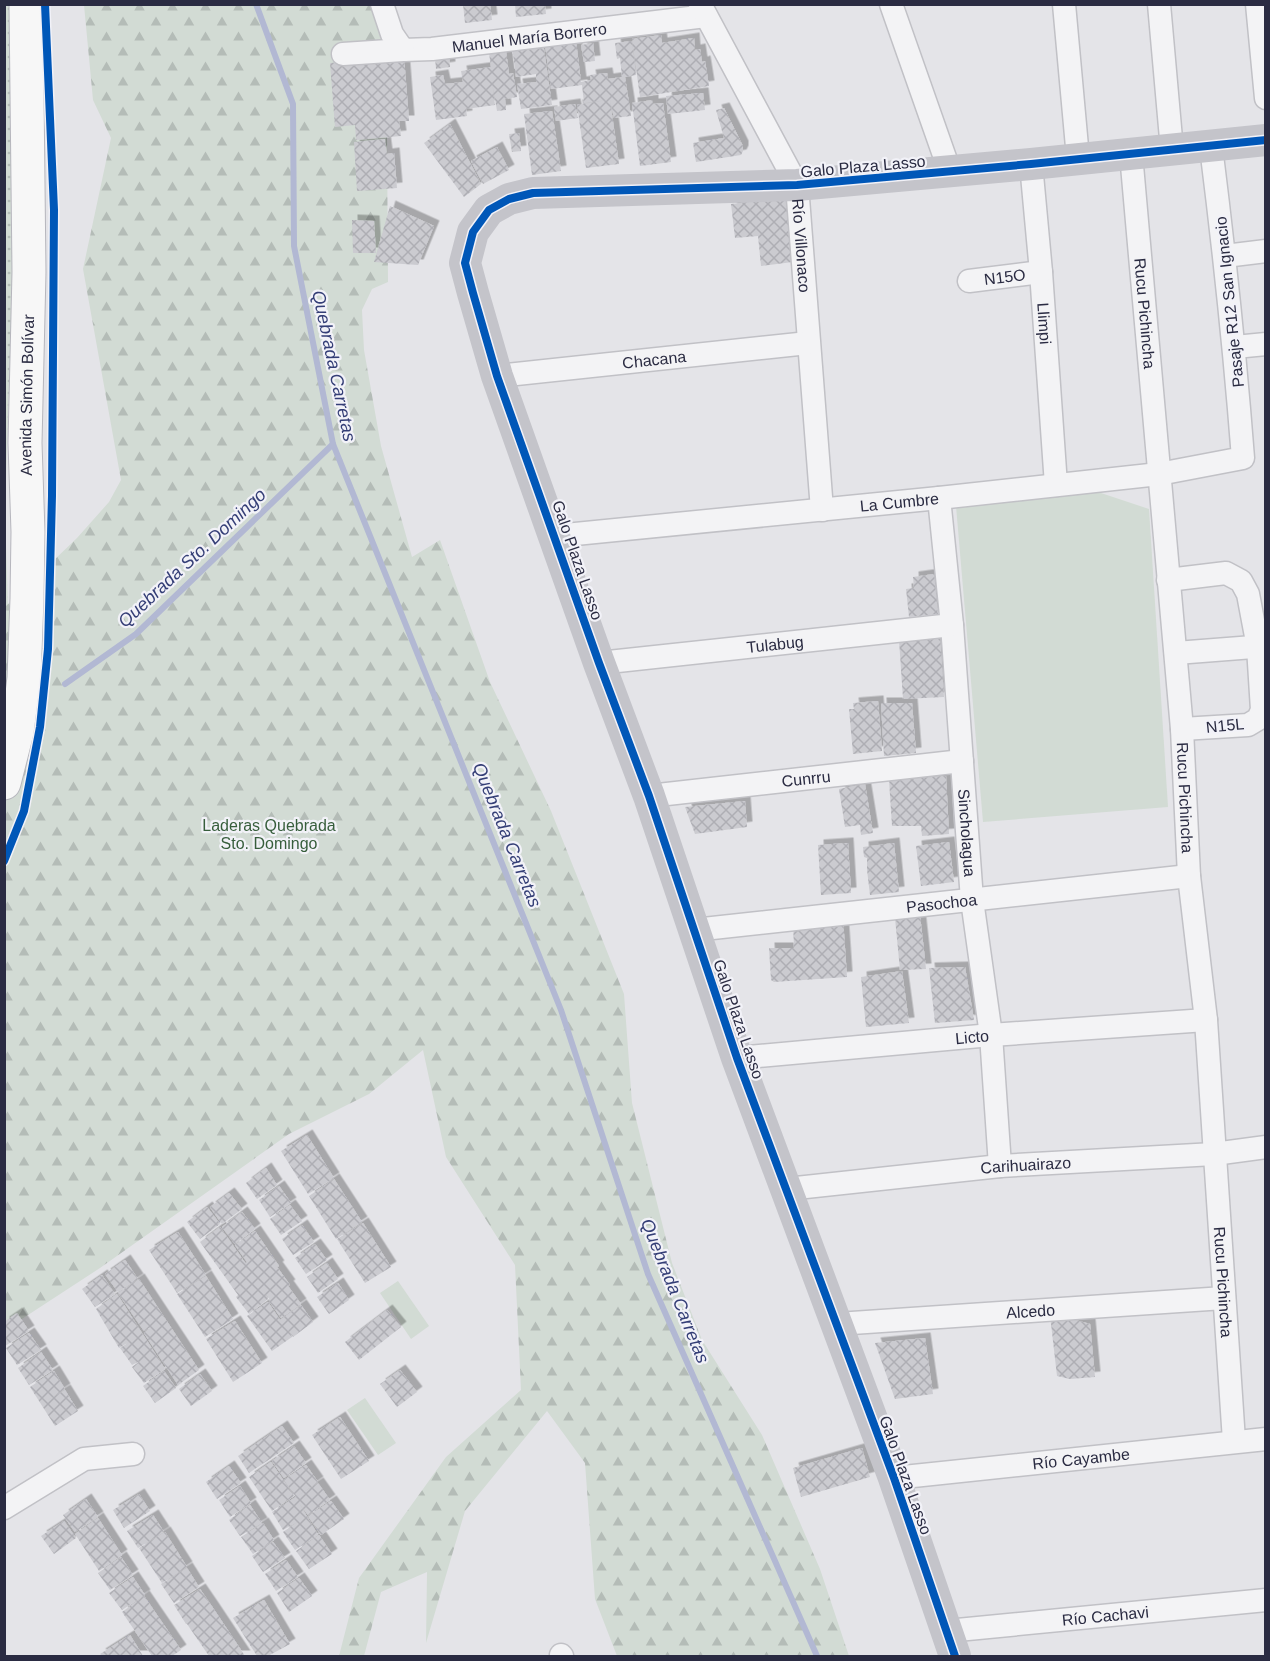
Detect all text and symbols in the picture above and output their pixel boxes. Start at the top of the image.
street label: Manuel María Borrero [451,20,608,56]
street label: Galo Plaza Lasso [800,153,926,180]
street label: Río Villonaco [789,198,813,293]
street label: Pasaje R12 San Ignacio [1212,216,1247,388]
street label: Rucu Pichincha [1131,257,1158,370]
street label: N15O [983,266,1027,288]
water label: Quebrada Carretas [308,289,360,443]
street label: Llimpi [1034,302,1054,345]
street label: Avenida Simón Bolívar [17,314,37,476]
street label: Chacana [621,348,687,372]
water label: Quebrada Sto. Domingo [114,484,270,632]
street label: La Cumbre [859,490,940,515]
street label: Galo Plaza Lasso [549,498,606,622]
street label: Tulabug [746,633,804,656]
street label: N15L [1205,715,1245,736]
street label: Rucu Pichincha [1174,742,1196,854]
water label: Quebrada Carretas [469,760,545,910]
street label: Cunrru [781,768,831,790]
street label: Sincholagua [955,788,978,877]
park label: Laderas Quebrada Sto. Domingo [202,817,336,852]
street label: Pasochoa [905,891,978,916]
street label: Galo Plaza Lasso [710,957,767,1081]
street label: Licto [954,1027,990,1047]
street label: Carihuairazo [980,1154,1072,1177]
water label: Quebrada Carretas [637,1216,713,1366]
street label: Rucu Pichincha [1211,1226,1235,1338]
street label: Alcedo [1006,1301,1056,1322]
street label: Galo Plaza Lasso [876,1413,935,1537]
street label: Río Cayambe [1031,1445,1131,1472]
street label: Río Cachavi [1061,1603,1150,1629]

